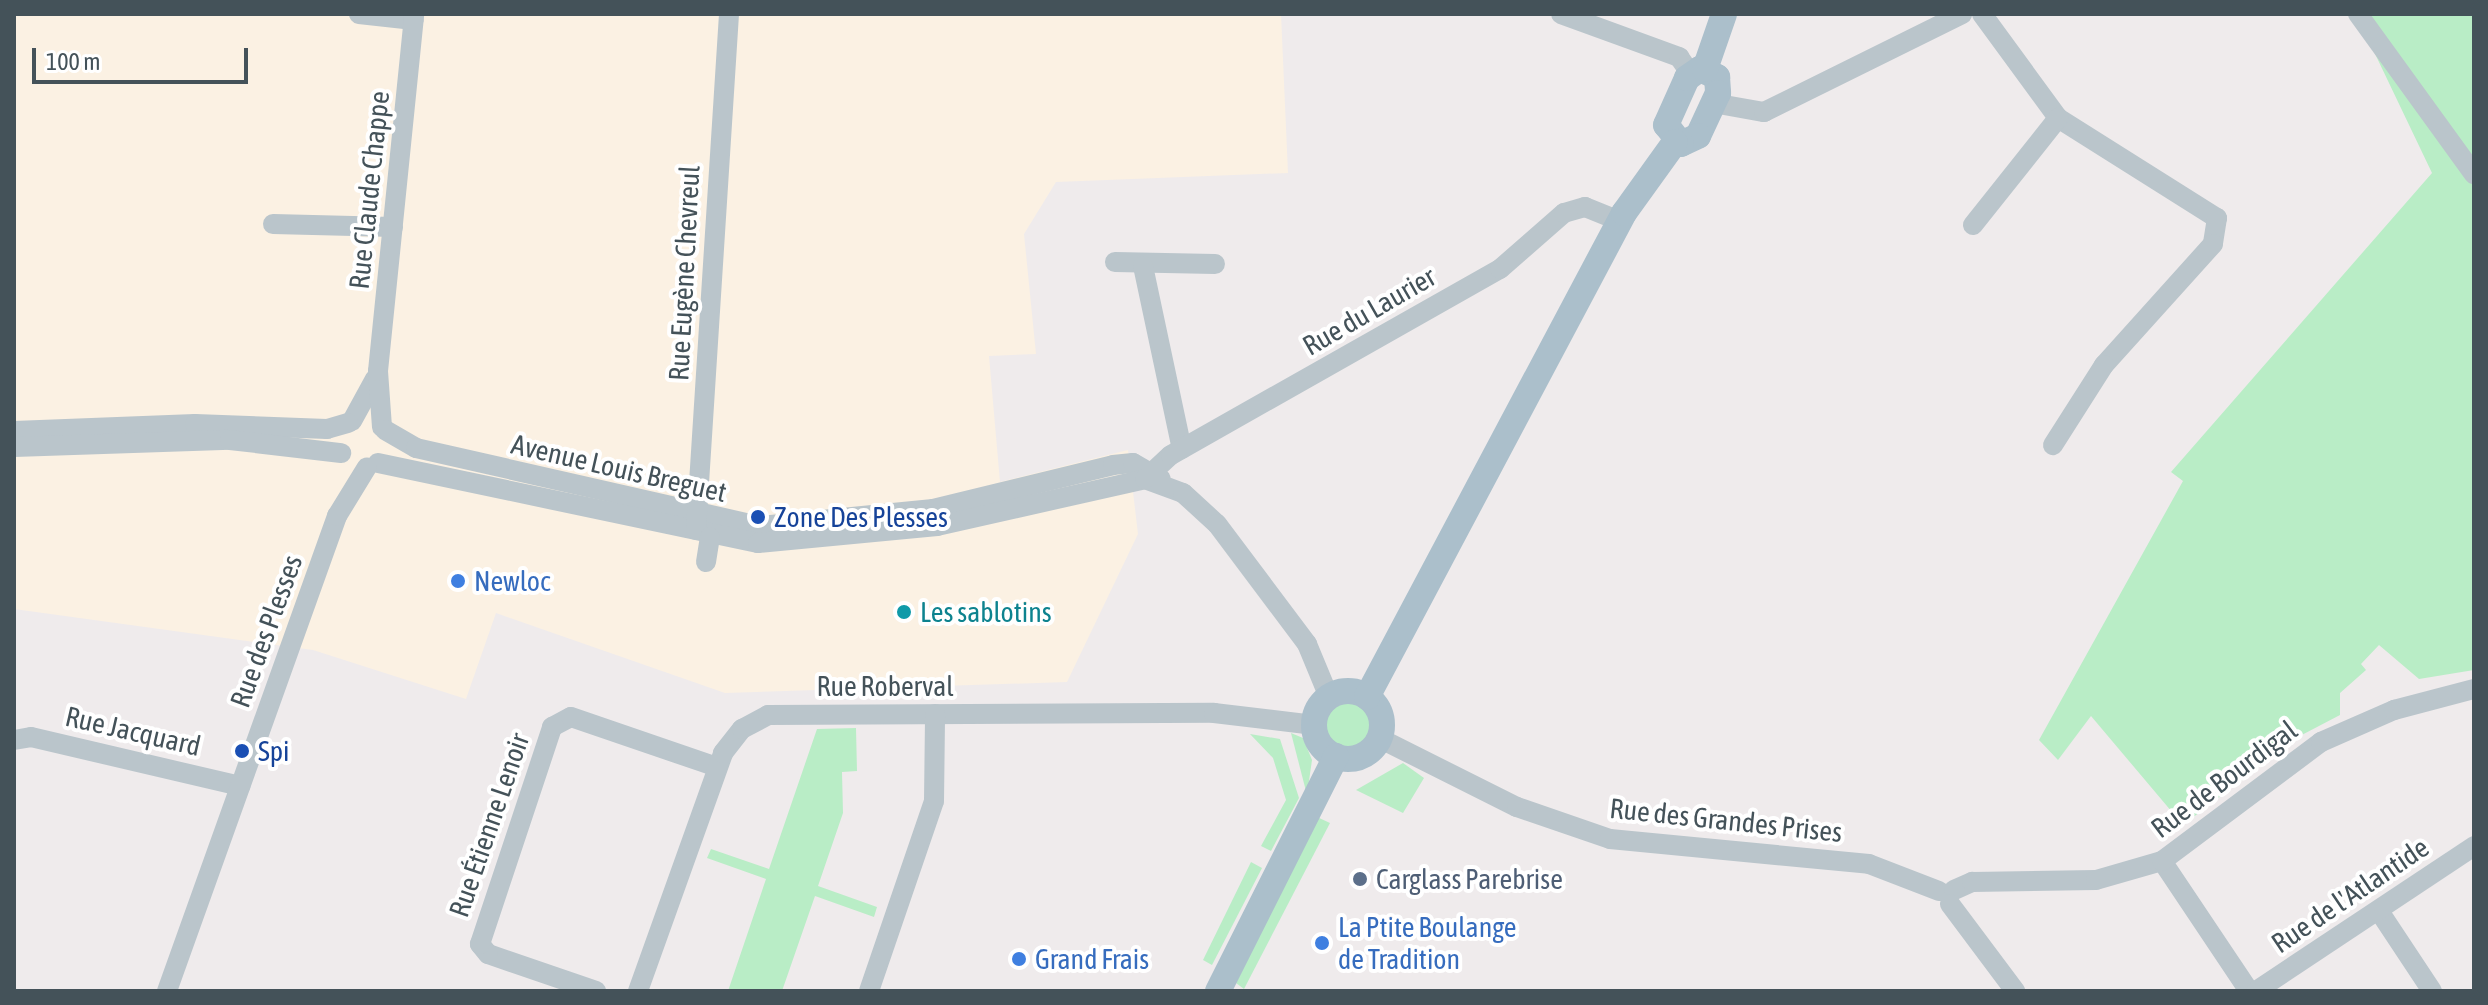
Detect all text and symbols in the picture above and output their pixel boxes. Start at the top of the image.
scale bar [36,32,252,82]
text: 100 m [46,48,100,75]
street label: Rue Claude Chappe [342,89,396,291]
street label: Rue Eugène Chevreul [662,164,706,382]
street label: Rue du Laurier [1297,260,1441,362]
street label: Avenue Louis Breguet [508,427,730,509]
place label: Zone Des Plesses [774,500,948,534]
marker: Zone Des Plesses [749,508,767,526]
street label: Rue des Plesses [223,550,309,712]
place label: Newloc [474,564,550,598]
marker: Newloc [449,572,467,590]
place label: Les sablotins [920,595,1052,629]
marker: Les sablotins [895,603,913,621]
street label: Rue Roberval [816,669,954,703]
street label: Rue Jacquard [62,699,204,763]
street label: Rue de Bourdigal [2145,713,2303,845]
street label: Rue Étienne Lenoir [442,729,536,921]
place label: Spi [258,734,289,768]
marker: Spi [233,742,251,760]
street label: Rue des Grandes Prises [1608,791,1844,849]
street label: Rue de l'Atlantide [2265,830,2435,960]
place label: Carglass Parebrise [1376,862,1563,896]
marker: Carglass Parebrise [1351,870,1369,888]
place label: La Ptite Boulange de Tradition [1338,910,1516,976]
marker: La Ptite Boulange de Tradition [1313,934,1331,952]
place label: Grand Frais [1035,942,1149,976]
marker: Grand Frais [1010,950,1028,968]

